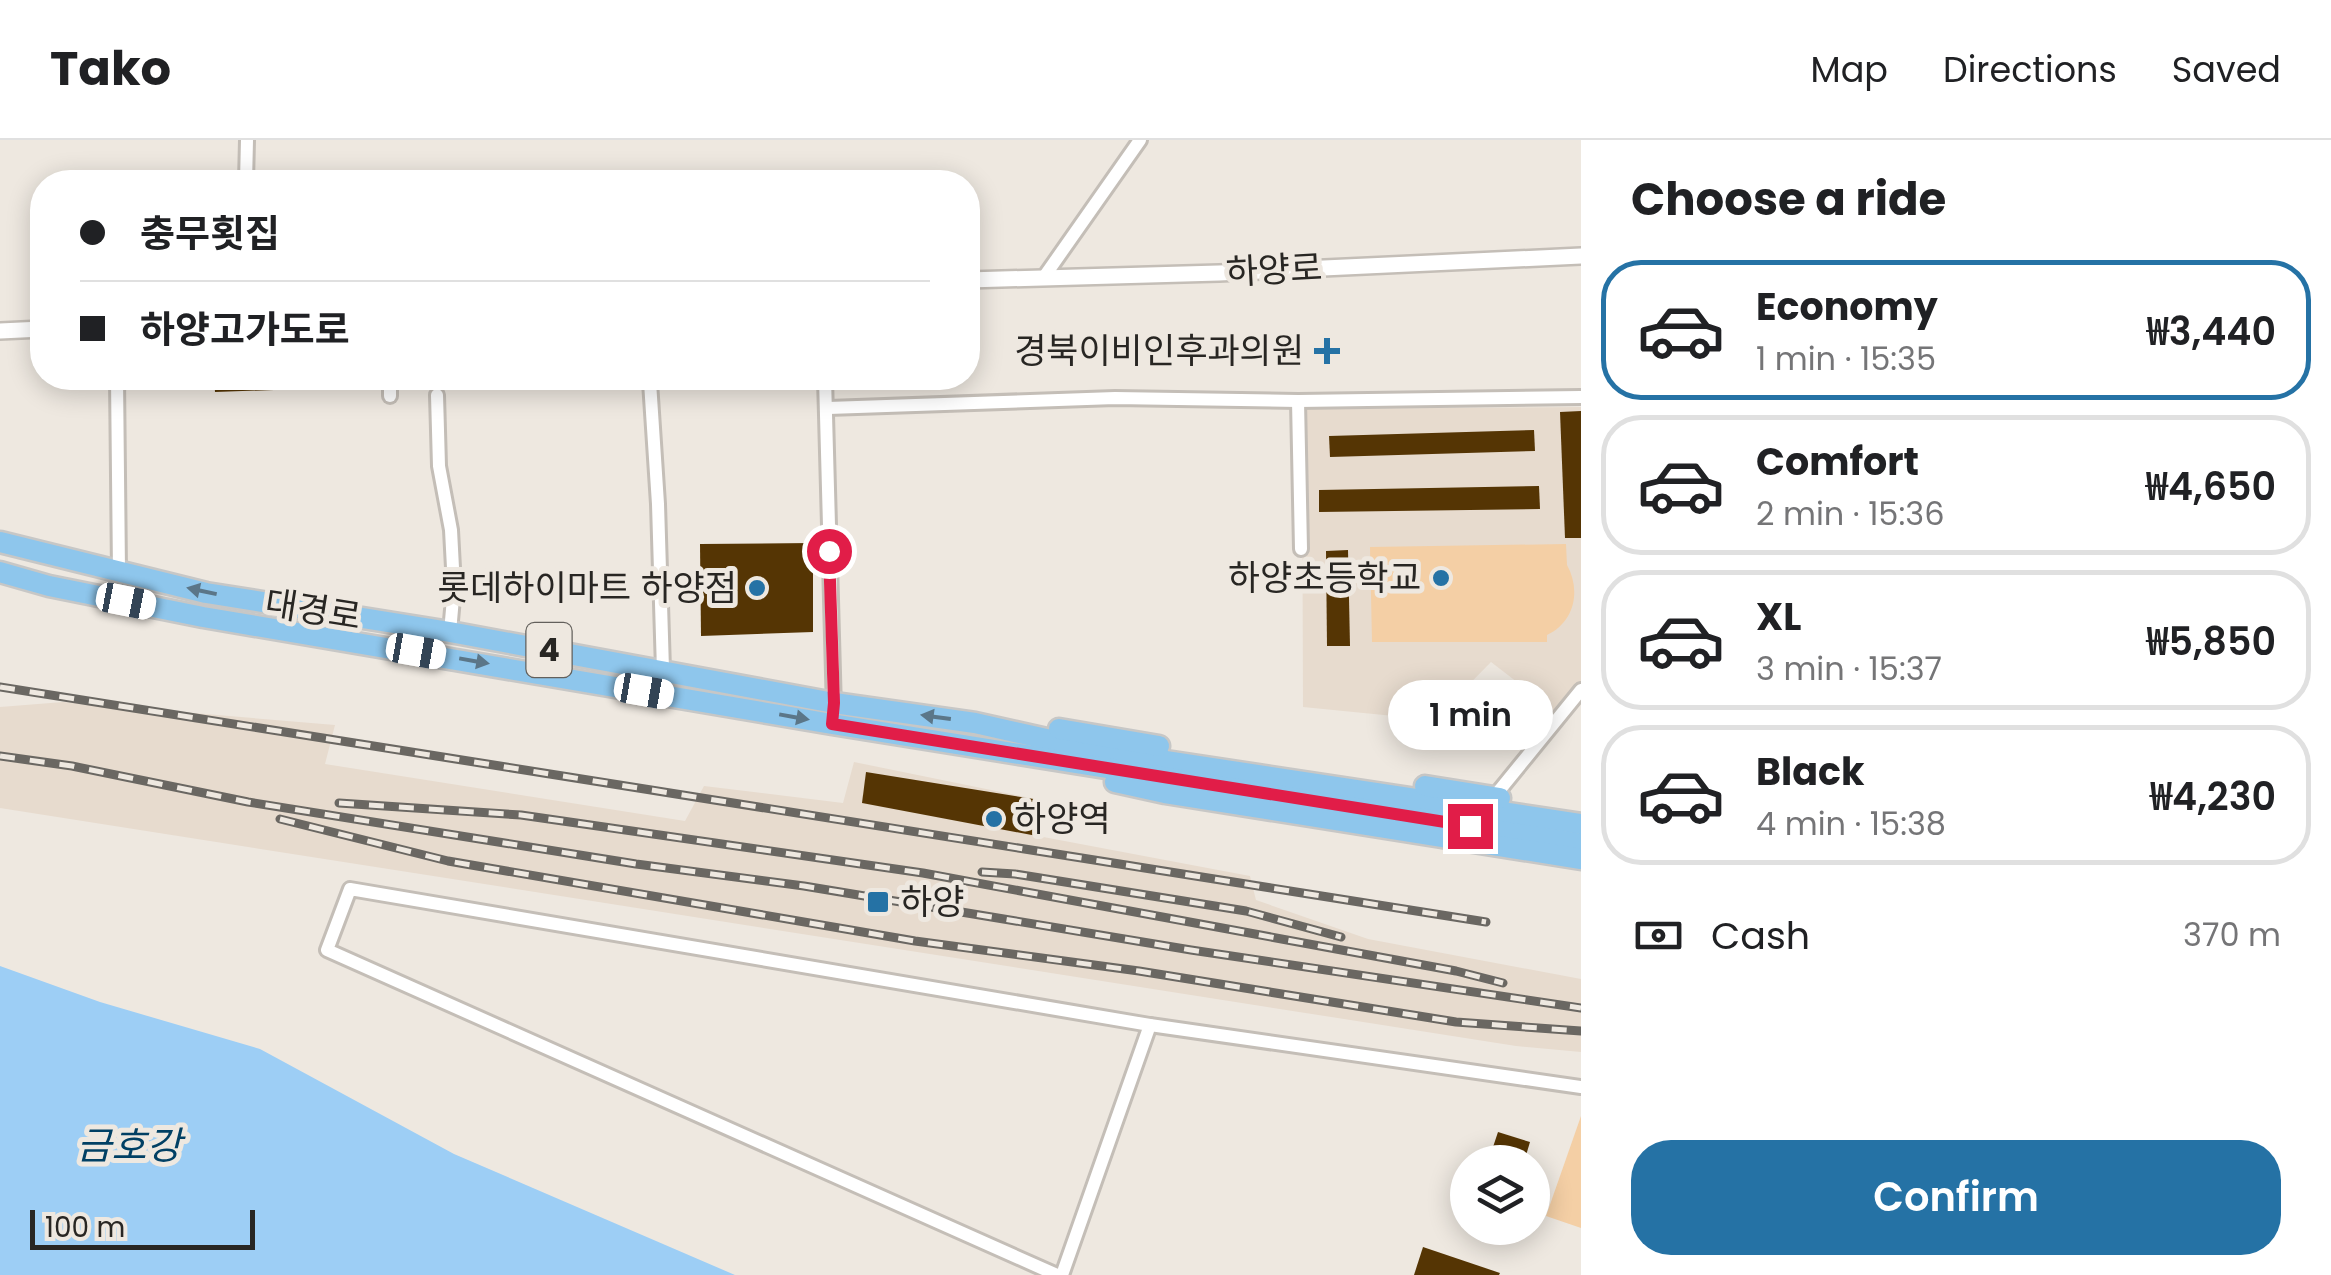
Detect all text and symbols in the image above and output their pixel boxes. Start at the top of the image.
text: Tako [50,35,171,102]
text: Map [1811,45,1888,94]
text: Directions [1943,45,2117,94]
text: Saved [2172,45,2281,94]
text: Choose a ride [1631,168,1946,231]
text: 충무횟집 [140,207,280,260]
street label: 하양로 [1224,243,1323,296]
text: Economy [1756,280,1938,333]
icon: car [1636,285,1726,375]
text: 하양고가도로 [140,303,350,356]
text: ₩3,440 [2147,305,2276,358]
place label: 경북이비인후과의원 [1014,326,1304,375]
text: 1 min · 15:35 [1756,336,1936,381]
marker: 경북이비인후과의원 [1314,338,1340,364]
text: Comfort [1756,435,1919,488]
icon: car [1636,440,1726,530]
text: ₩4,650 [2146,460,2276,513]
text: 2 min · 15:36 [1756,491,1944,536]
route start [807,529,852,574]
place label: 하양초등학교 [1228,553,1421,602]
place label: 롯데하이마트 하양점 [438,563,737,612]
marker: 하양초등학교 [1430,567,1452,589]
marker: 롯데하이마트 하양점 [746,577,768,599]
street label: 대경로 [262,578,365,641]
car [94,581,158,621]
one-way arrow [186,583,217,599]
text: XL [1756,590,1801,643]
icon: car [1636,595,1726,685]
text: ₩5,850 [2146,615,2276,668]
road number: 4 [526,623,572,677]
car [384,631,448,671]
text: 3 min · 15:37 [1756,646,1942,691]
one-way arrow [459,654,490,669]
car [612,671,676,711]
callout: 1 min [1388,681,1552,751]
text: 1 min [1429,692,1512,737]
one-way arrow [920,709,951,725]
one-way arrow [779,710,810,725]
text: Black [1756,745,1865,798]
icon: car [1636,750,1726,840]
text: ₩4,230 [2150,770,2276,823]
place label: 하양역 [1014,794,1111,843]
text: 4 min · 15:38 [1756,801,1946,846]
route end [1448,804,1493,849]
marker: 하양역 [983,808,1005,830]
place label: 하양 [900,877,964,926]
marker: 하양 [865,889,891,915]
icon: cash [1631,908,1686,963]
text: Cash [1711,909,1810,962]
text: 370 m [2183,912,2281,957]
water label: 금호강 [77,1119,186,1172]
button: Confirm [1631,1140,2281,1255]
map controls [1450,1145,1550,1245]
button: layers [1450,1145,1550,1245]
scale bar [30,1205,255,1250]
text: 100 m [45,1208,125,1247]

